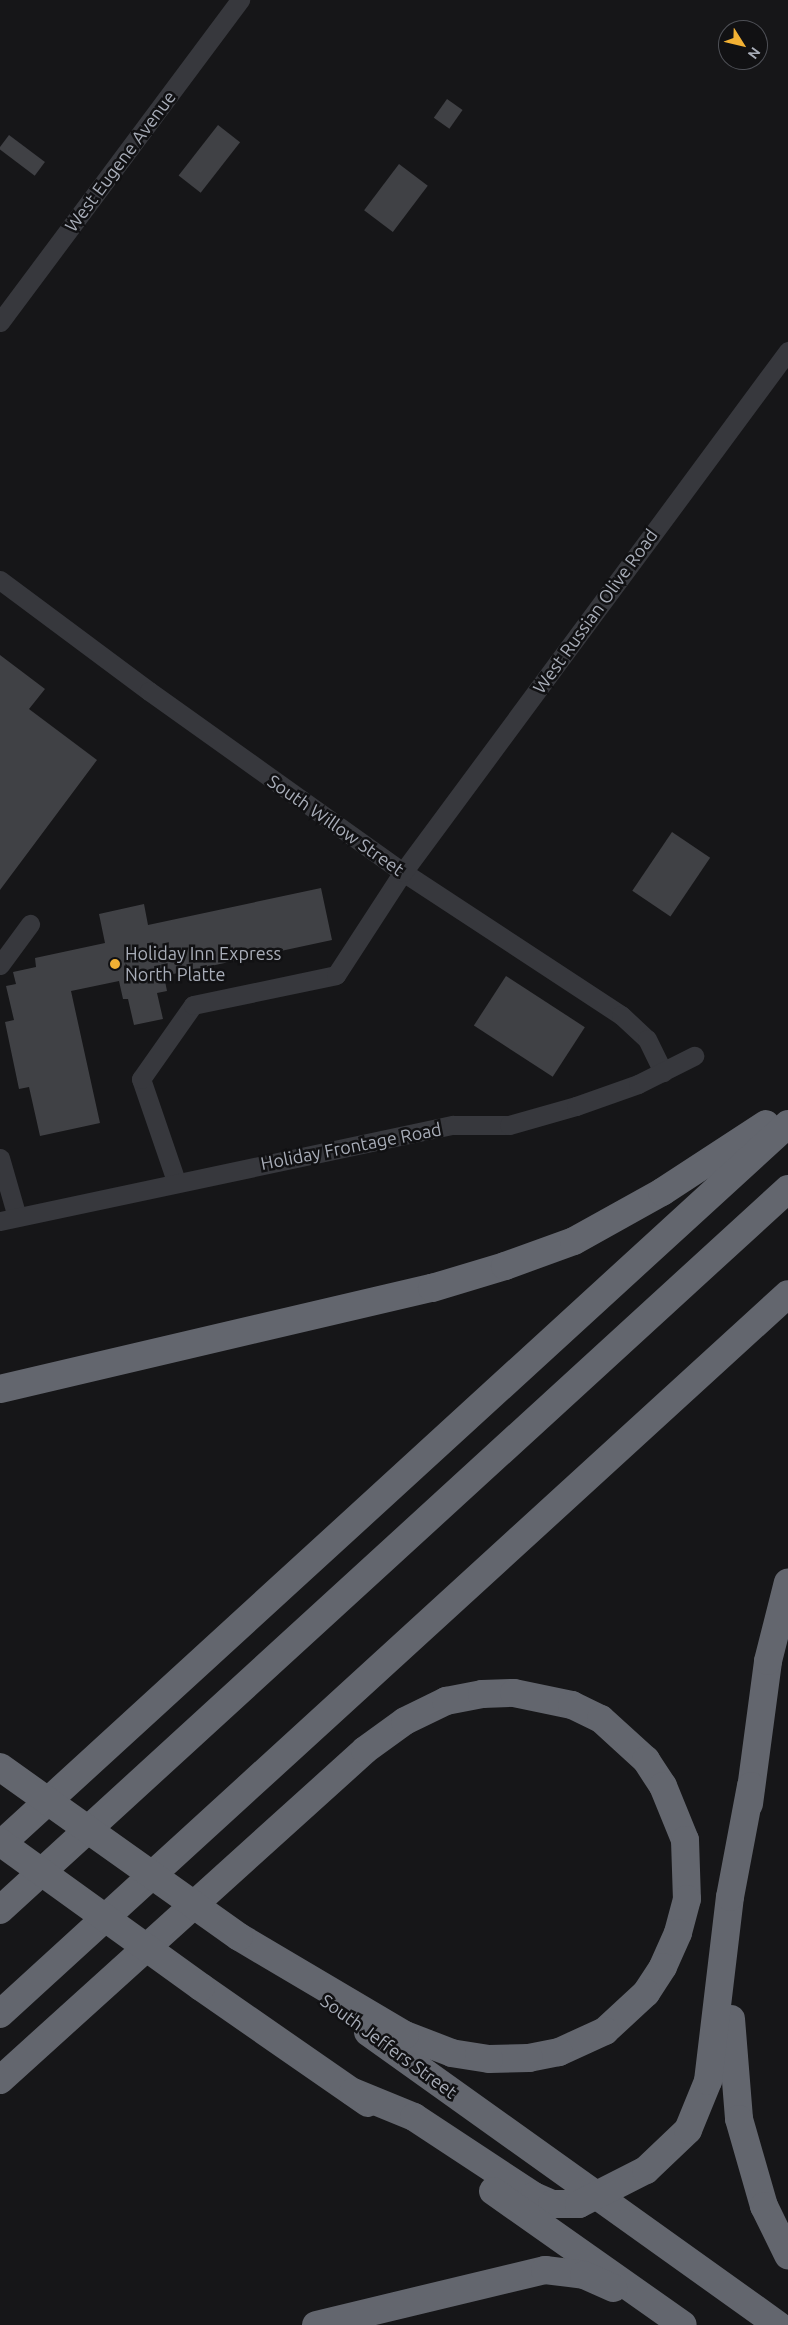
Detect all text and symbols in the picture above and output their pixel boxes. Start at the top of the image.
north arrow [718,20,768,70]
text: N [745,44,764,62]
street label: West Eugene Avenue [60,86,180,236]
street label: West Russian Olive Road [528,525,662,697]
street label: South Willow Street [264,770,408,880]
place label: Holiday Inn Express North Platte [125,943,281,986]
marker: Holiday Inn Express North Platte [109,958,121,970]
street label: Holiday Frontage Road [259,1118,443,1174]
street label: South Jeffers Street [317,1989,461,2103]

